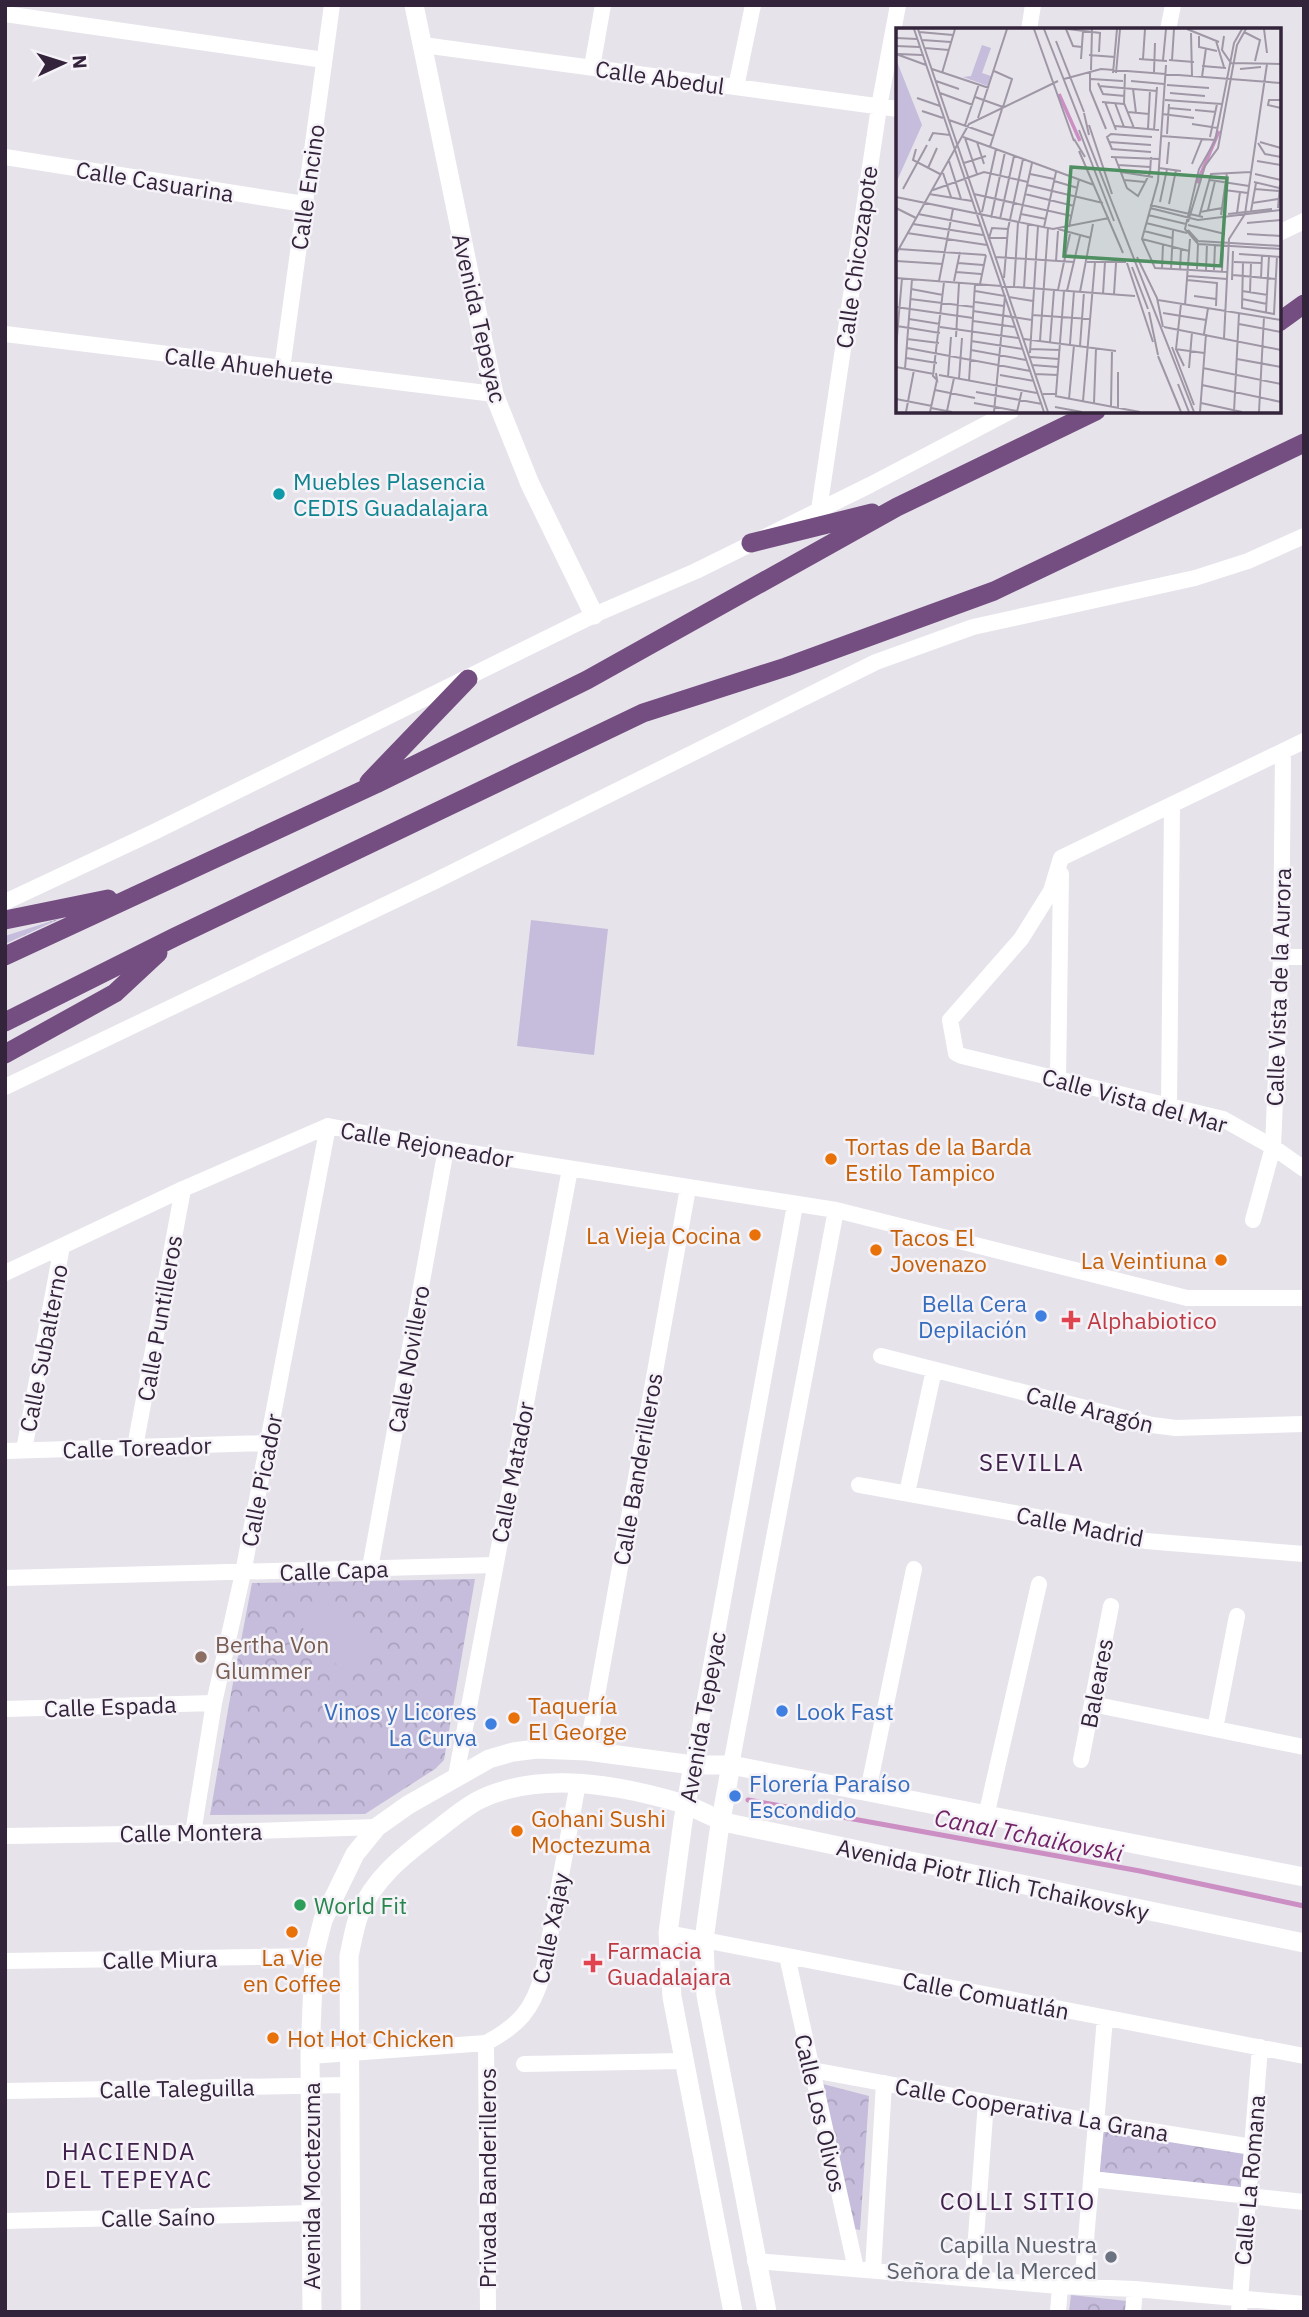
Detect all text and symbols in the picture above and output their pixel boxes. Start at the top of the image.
north arrow [28,28,98,98]
inset map [896,28,1281,413]
street label: Calle Abedul [593,53,727,101]
text: N [68,54,92,70]
street label: Calle Encino [283,122,331,252]
street label: Calle Casuarina [74,154,236,208]
street label: Calle Chicozapote [828,164,884,350]
street label: Avenida Tepeyac [446,230,514,406]
street label: Calle Ahuehuete [163,340,335,390]
place label: Muebles Plasencia CEDIS Guadalajara [293,466,488,522]
marker: Muebles Plasencia CEDIS Guadalajara [271,486,287,502]
street label: Calle Vista de la Aurora [1259,867,1297,1107]
street label: Calle Vista del Mar [1039,1061,1231,1139]
street label: Calle Rejoneador [338,1114,516,1174]
place label: Tortas de la Barda Estilo Tampico [845,1131,1032,1187]
marker: Tortas de la Barda Estilo Tampico [823,1151,839,1167]
place label: La Vieja Cocina [586,1220,741,1250]
place label: Tacos El Jovenazo [890,1222,987,1278]
marker: La Vieja Cocina [747,1227,763,1243]
street label: Calle Puntilleros [130,1233,188,1403]
marker: Tacos El Jovenazo [868,1242,884,1258]
place label: La Veintiuna [1081,1245,1207,1275]
marker: La Veintiuna [1213,1252,1229,1268]
street label: Calle Subalterno [12,1262,74,1434]
street label: Calle Novillero [380,1283,436,1435]
place label: Bella Cera Depilación [918,1288,1027,1344]
place label: Alphabiotico [1087,1305,1217,1335]
marker: Bella Cera Depilación [1033,1308,1049,1324]
marker: Alphabiotico [1061,1310,1081,1330]
street label: Calle Banderilleros [605,1370,669,1568]
street label: Calle Aragón [1023,1379,1157,1439]
street label: Calle Matador [484,1398,540,1545]
street label: Calle Picador [233,1410,289,1549]
street label: Calle Toreador [62,1429,213,1465]
district label: SEVILLA [979,1446,1085,1478]
street label: Calle Madrid [1014,1499,1146,1553]
street label: Calle Capa [279,1553,389,1587]
place label: Bertha Von Glummer [215,1629,329,1685]
street label: Avenida Tepeyac [672,1629,732,1805]
street label: Baleares [1073,1636,1119,1730]
marker: Bertha Von Glummer [193,1649,209,1665]
street label: Calle Espada [43,1689,177,1723]
place label: Taquería El George [528,1690,627,1746]
place label: Vinos y Licores La Curva [324,1696,477,1752]
place label: Look Fast [796,1696,894,1726]
marker: Look Fast [774,1703,790,1719]
marker: Taquería El George [506,1710,522,1726]
marker: Vinos y Licores La Curva [483,1716,499,1732]
place label: Florería Paraíso Escondido [749,1768,910,1824]
marker: Florería Paraíso Escondido [727,1788,743,1804]
water label: Canal Tchaikovski [932,1801,1127,1869]
place label: Gohani Sushi Moctezuma [531,1803,666,1859]
street label: Calle Montera [119,1816,263,1848]
marker: Gohani Sushi Moctezuma [509,1823,525,1839]
street label: Avenida Piotr Ilich Tchaikovsky [834,1831,1152,1927]
street label: Calle Xajay [525,1869,576,1986]
place label: World Fit [314,1890,407,1920]
marker: World Fit [292,1897,308,1913]
marker: La Vie en Coffee [284,1924,300,1940]
place label: Farmacia Guadalajara [607,1935,731,1991]
place label: La Vie en Coffee [243,1942,341,1998]
street label: Calle Miura [102,1943,218,1975]
marker: Farmacia Guadalajara [585,1955,601,1971]
street label: Calle Comuatlán [900,1964,1072,2026]
place label: Hot Hot Chicken [287,2023,454,2053]
marker: Hot Hot Chicken [265,2030,281,2046]
street label: Calle Los Olivos [788,2031,854,2195]
street label: Privada Banderilleros [472,2068,502,2288]
street label: Calle Cooperativa La Grana [893,2070,1171,2148]
street label: Calle Taleguilla [99,2072,255,2104]
street label: Avenida Moctezuma [296,2082,326,2290]
street label: Calle La Romana [1227,2093,1271,2267]
district label: HACIENDA DEL TEPEYAC [45,2135,213,2195]
district label: COLLI SITIO [940,2185,1096,2217]
street label: Calle Saíno [101,2201,215,2233]
place label: Capilla Nuestra Señora de la Merced [887,2229,1097,2285]
marker: Capilla Nuestra Señora de la Merced [1103,2249,1119,2265]

